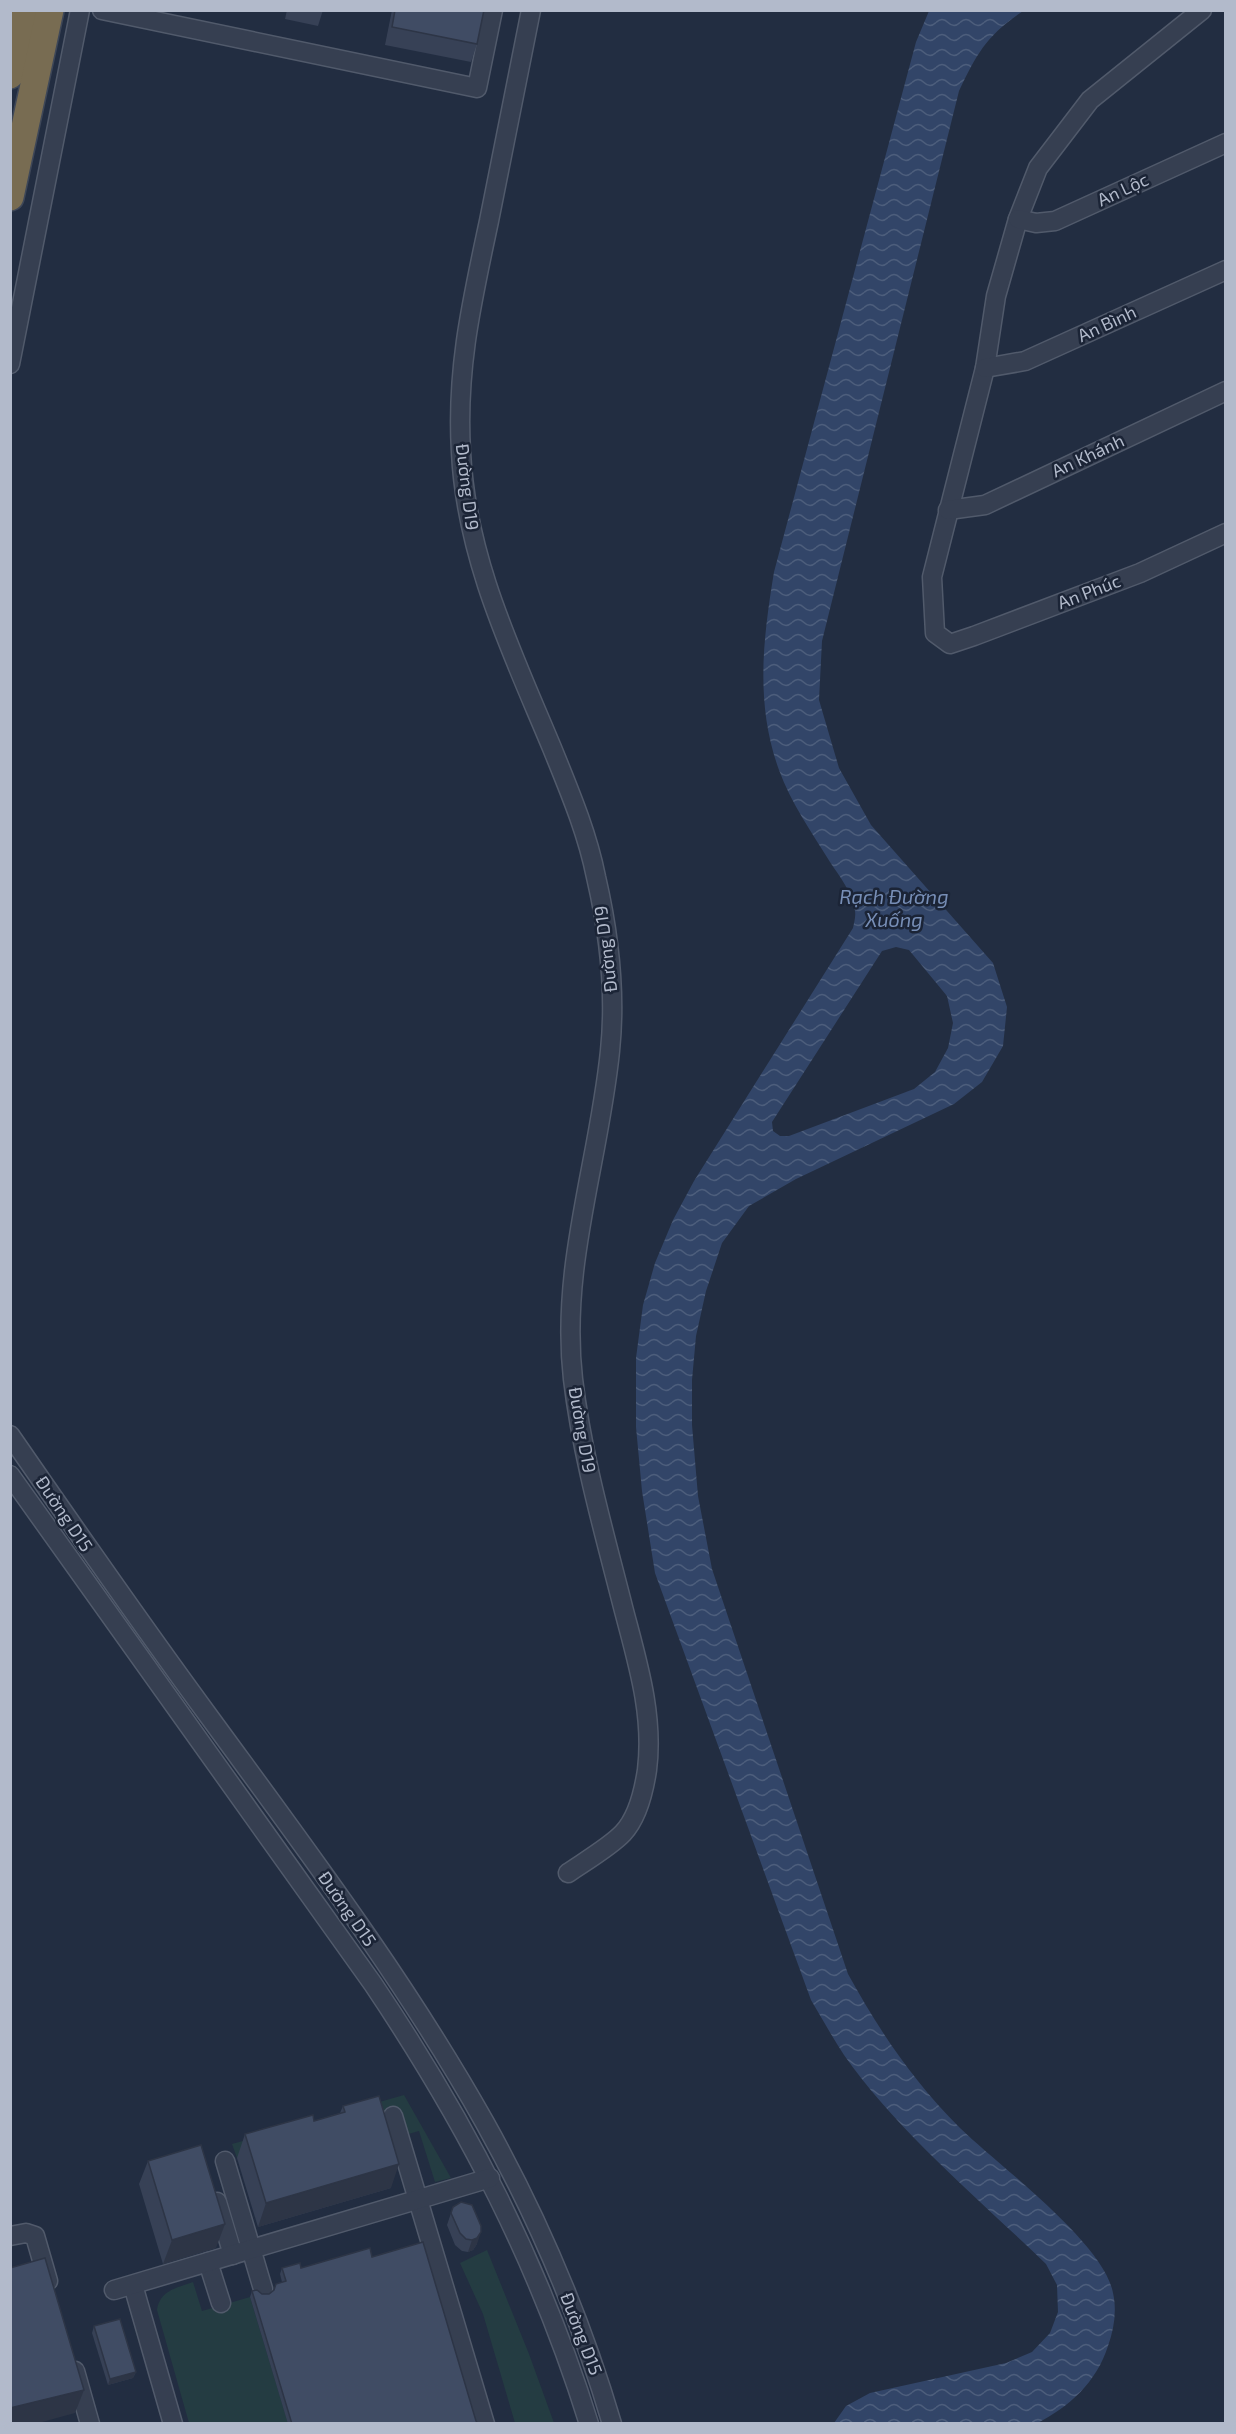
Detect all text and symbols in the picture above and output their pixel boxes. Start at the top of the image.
street label: An Lộc [1093,168,1152,210]
street label: An Bình [1074,300,1139,346]
street label: An Khánh [1048,429,1127,481]
street label: Đường D19 [452,442,484,531]
street label: An Phúc [1054,569,1123,613]
water label: Rạch Đường Xuống [839,884,949,931]
street label: Đường D19 [589,905,621,994]
street label: Đường D19 [565,1385,601,1475]
street label: Đường D15 [32,1471,98,1555]
street label: Đường D15 [314,1867,382,1950]
street label: Đường D15 [556,2289,608,2378]

